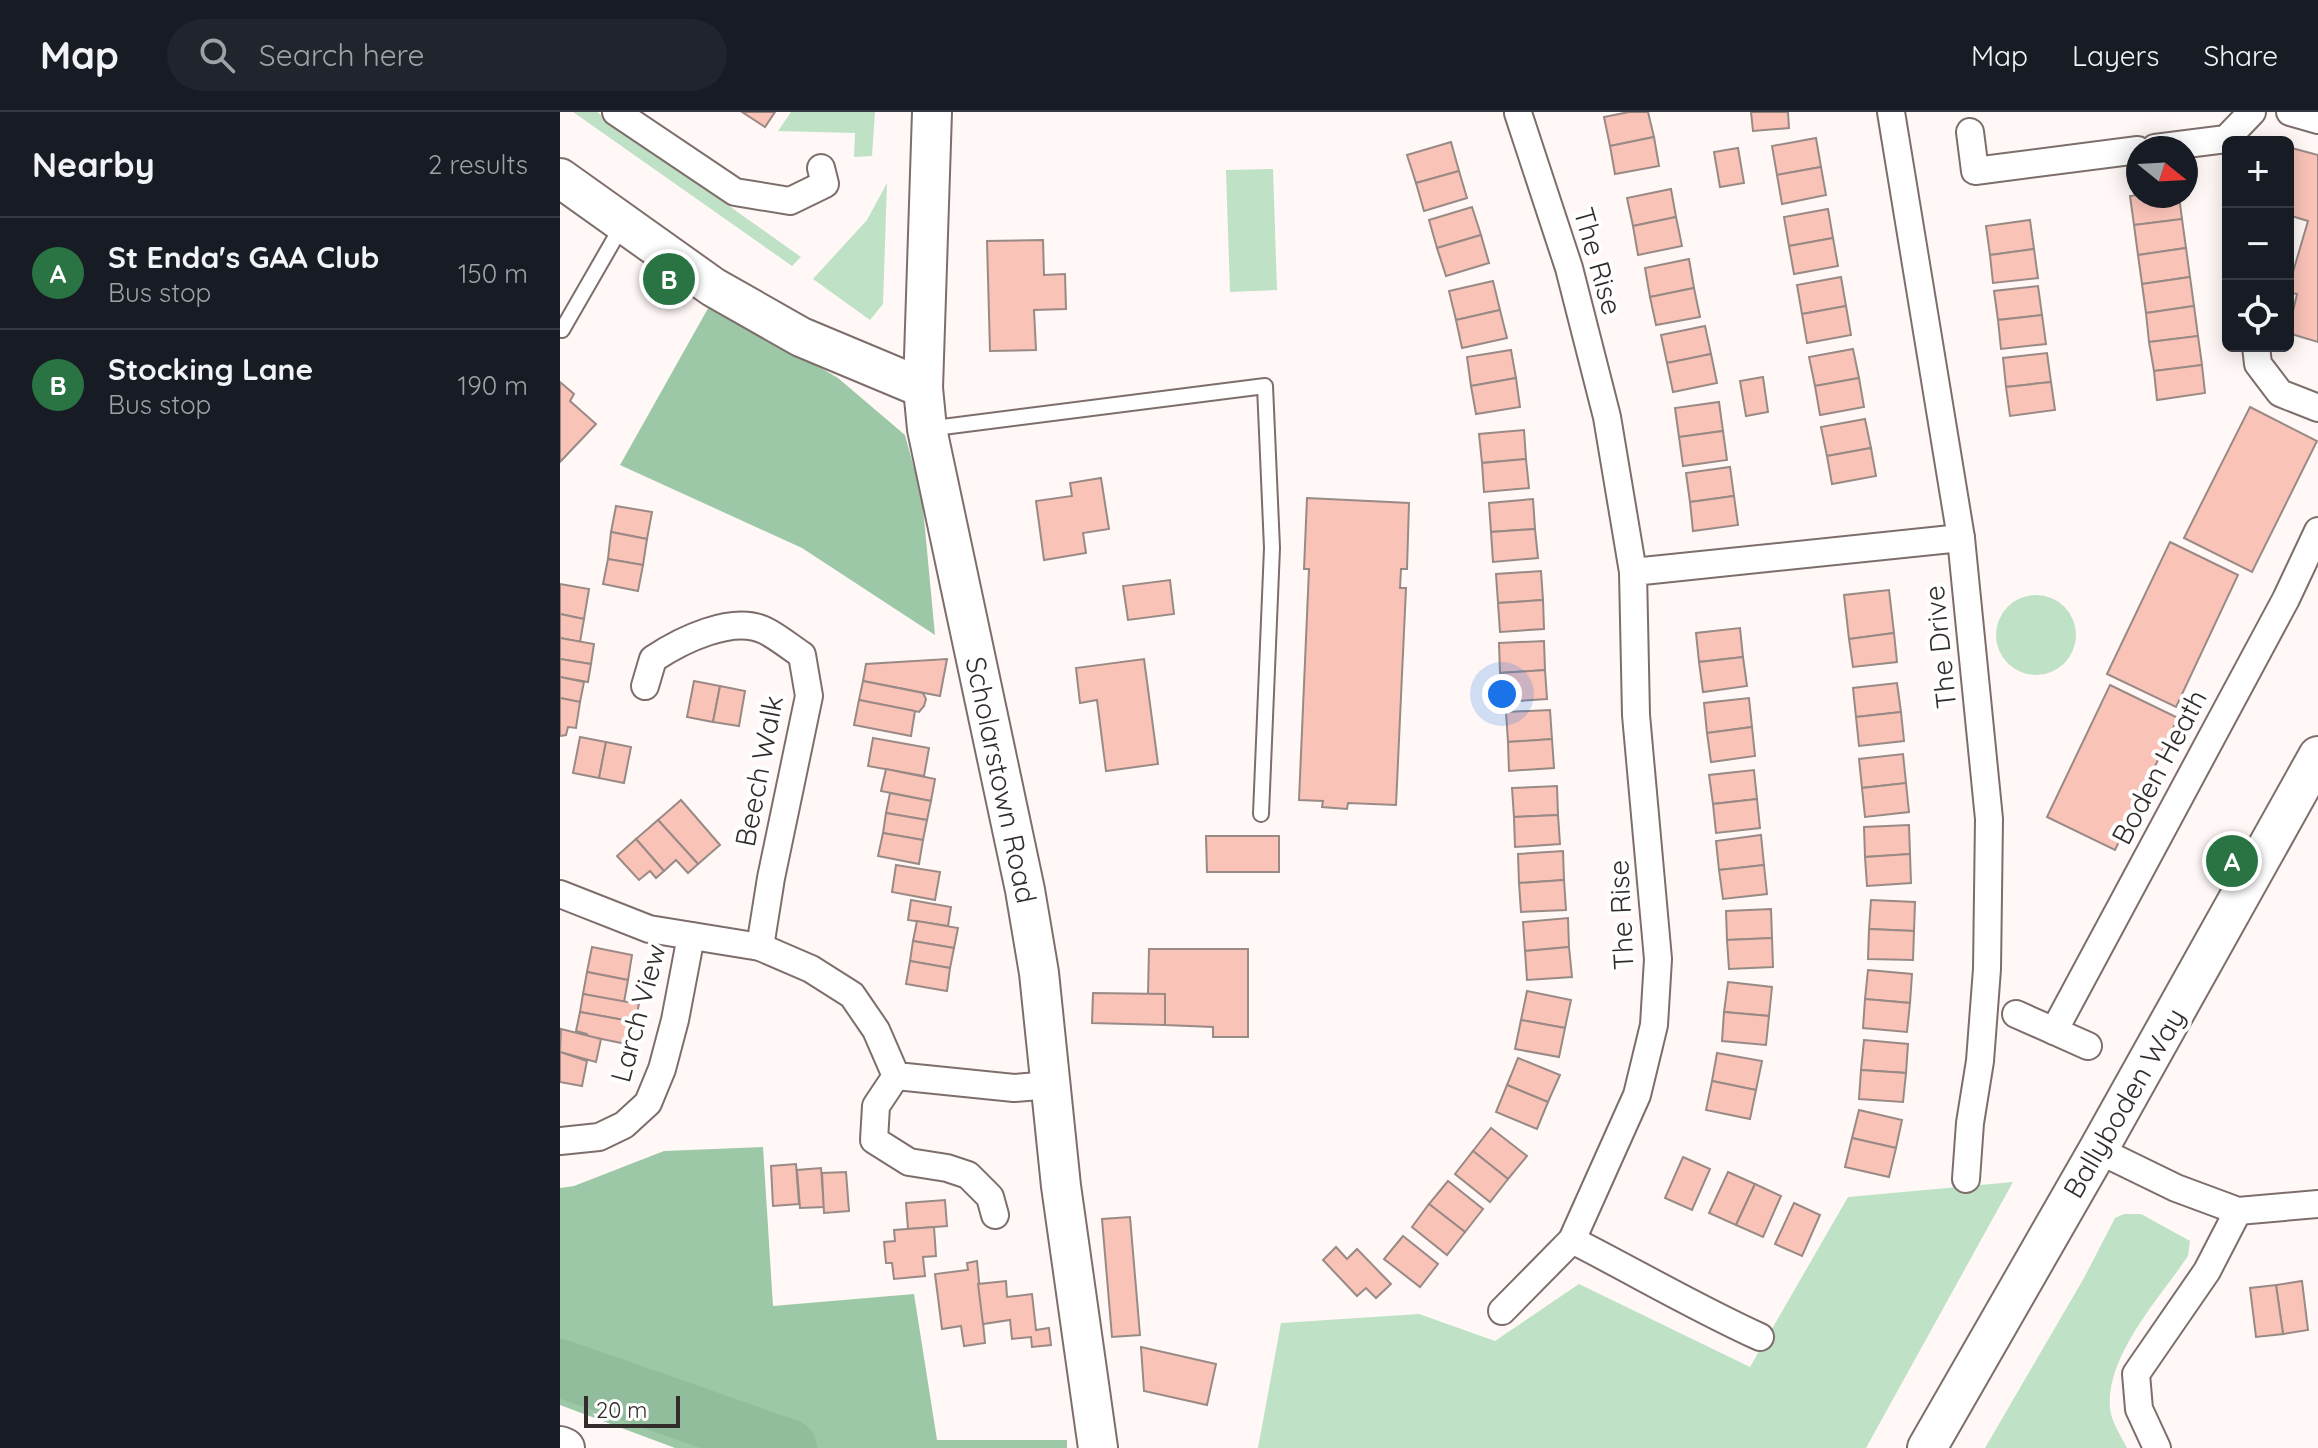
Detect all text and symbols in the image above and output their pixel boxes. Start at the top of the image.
search box [167,19,727,91]
text: Map [40,31,119,79]
icon: search [195,33,239,77]
text: Search here [259,36,424,74]
text: Map [1971,38,2028,73]
text: Layers [2072,38,2159,73]
text: Share [2203,38,2278,73]
north arrow [2126,136,2198,208]
map controls [2222,136,2294,352]
button: + [2222,136,2294,208]
text: Nearby [32,143,155,186]
text: 2 results [428,148,528,181]
street label: The Rise [1566,203,1630,319]
button: − [2222,208,2294,280]
text: St Enda's GAA Club [108,238,379,276]
pin: B [643,249,695,309]
text: A [50,257,66,290]
text: 150 m [458,257,528,290]
text: Bus stop [108,276,211,309]
button: locate [2222,280,2294,352]
text: Stocking Lane [108,350,313,388]
text: B [49,369,67,402]
text: 190 m [458,369,528,402]
text: Bus stop [108,388,211,421]
street label: The Drive [1916,584,1963,710]
street label: Scholarstown Road [958,654,1045,906]
your location [1482,674,1522,714]
street label: Boden Heath [2103,683,2214,850]
street label: Beech Walk [727,692,790,849]
pin: A [2206,831,2258,891]
street label: The Rise [1600,859,1641,971]
street label: Larch View [602,940,673,1086]
street label: Ballyboden Way [2055,1001,2192,1204]
scale bar [584,1392,680,1428]
text: 20 m [596,1396,647,1424]

